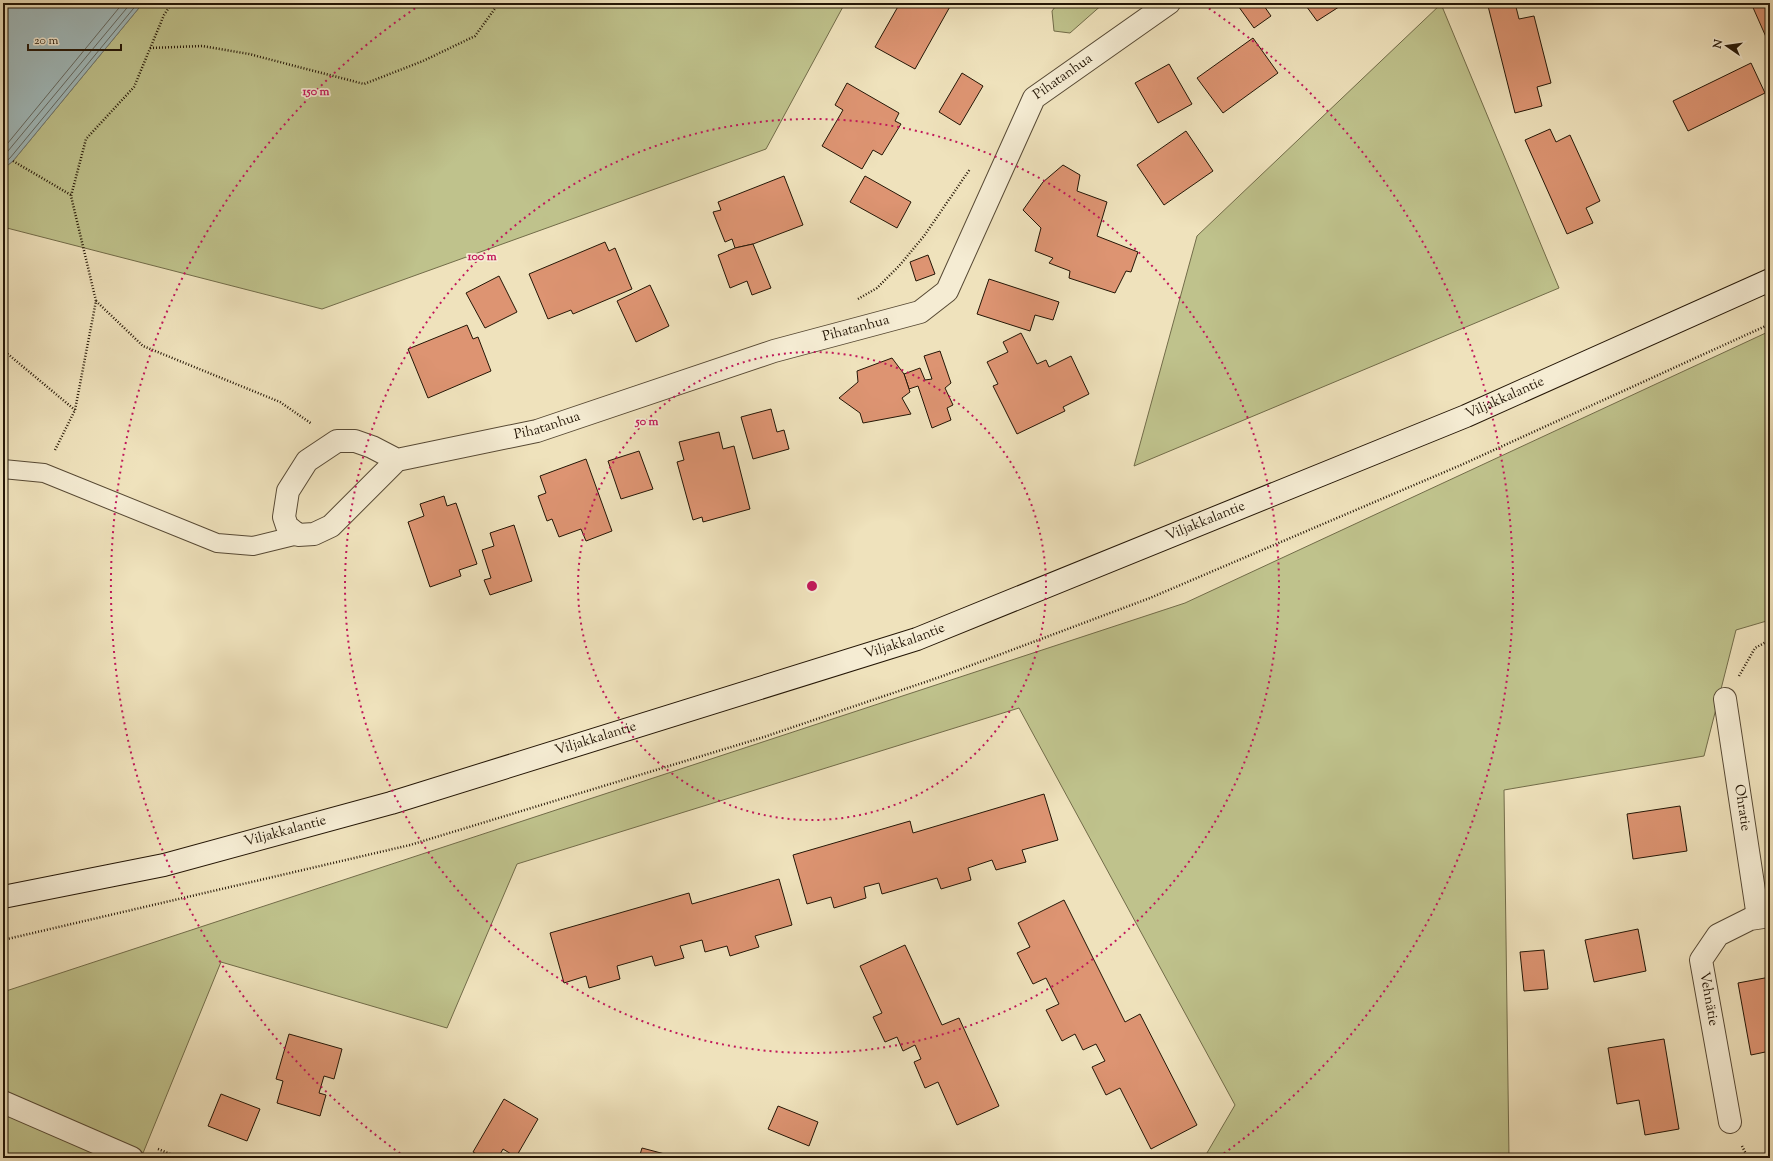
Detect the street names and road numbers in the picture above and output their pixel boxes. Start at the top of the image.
street label: Pihatanhua [1030,49,1098,105]
street label: Pihatanhua [820,310,892,348]
street label: Viljakkalantie [1463,372,1548,425]
street label: Pihatanhua [512,407,584,445]
street label: Viljakkalantie [1163,497,1248,547]
street label: Viljakkalantie [862,619,948,665]
street label: Viljakkalantie [553,717,639,761]
street label: Ohratie [1728,783,1755,832]
street label: Viljakkalantie [242,811,329,853]
street label: Vehnätie [1693,970,1723,1028]

